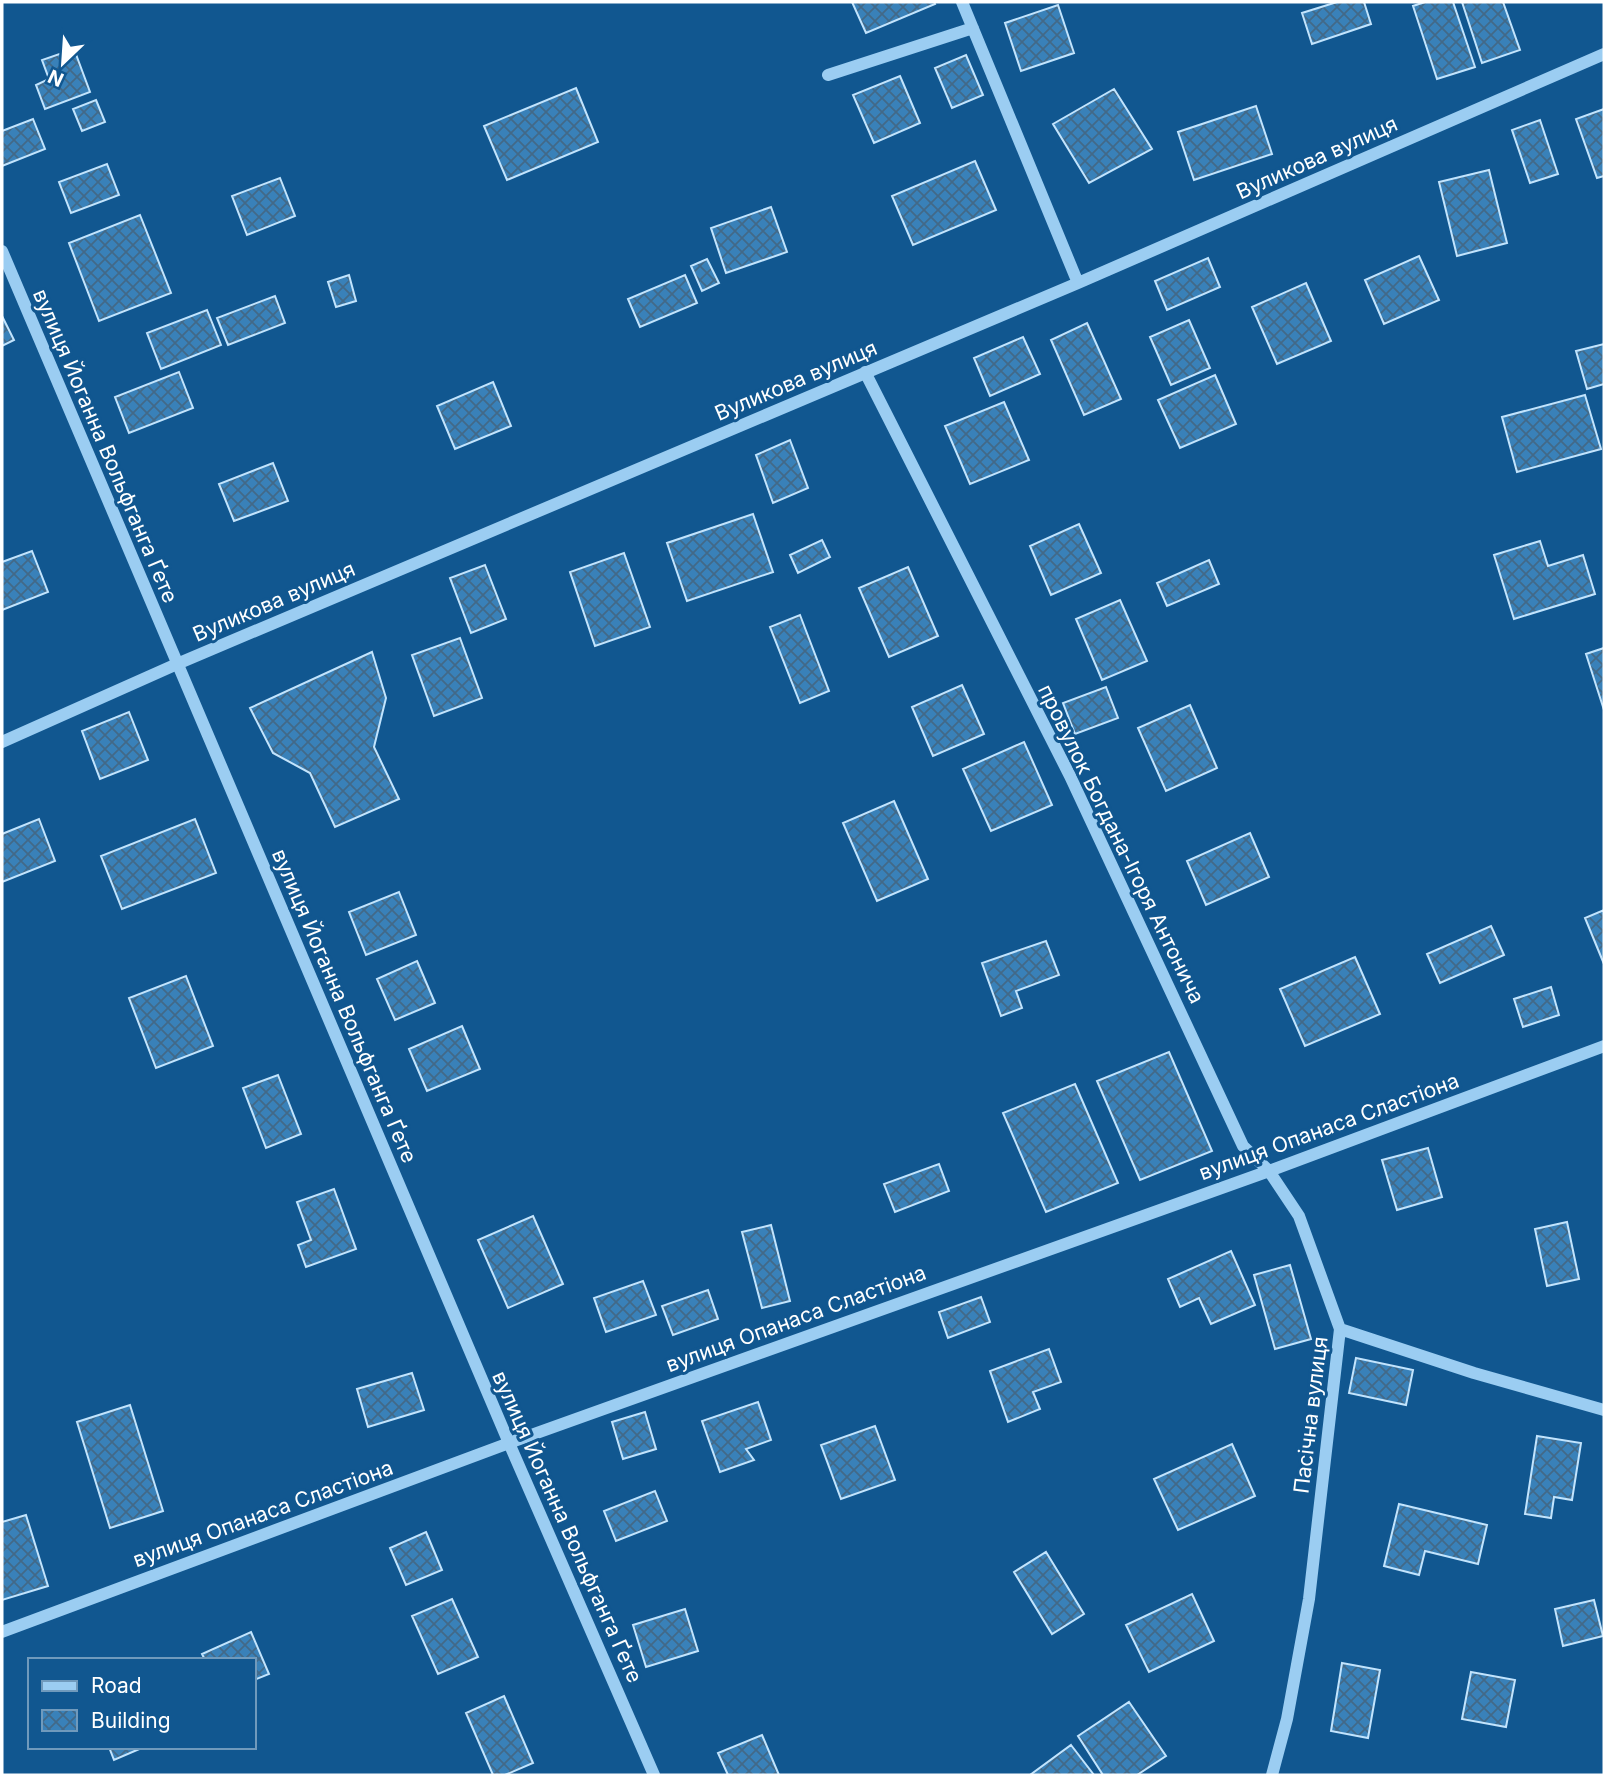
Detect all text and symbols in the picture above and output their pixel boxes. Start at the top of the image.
north arrow [28,28,98,98]
text: N [45,64,67,91]
street label: Вуликова вулиця [1232,111,1401,204]
street label: вулиця Йоганна Вольфганга Ґете [28,285,184,606]
street label: Вуликова вулиця [711,335,881,426]
street label: Вуликова вулиця [189,556,359,647]
street label: провулок Богдана-Ігоря Антонича [1033,680,1210,1007]
street label: вулиця Йоганна Вольфганга Ґете [267,845,423,1166]
street label: вулиця Опанаса Сластіона [1195,1068,1462,1185]
street label: вулиця Опанаса Сластіона [662,1260,929,1377]
street label: Пасічна вулиця [1288,1335,1333,1495]
street label: вулиця Йоганна Вольфганга Ґете [487,1367,649,1686]
street label: вулиця Опанаса Сластіона [129,1455,396,1572]
legend [28,1658,256,1749]
text: Road [91,1673,142,1698]
text: Building [91,1708,171,1733]

